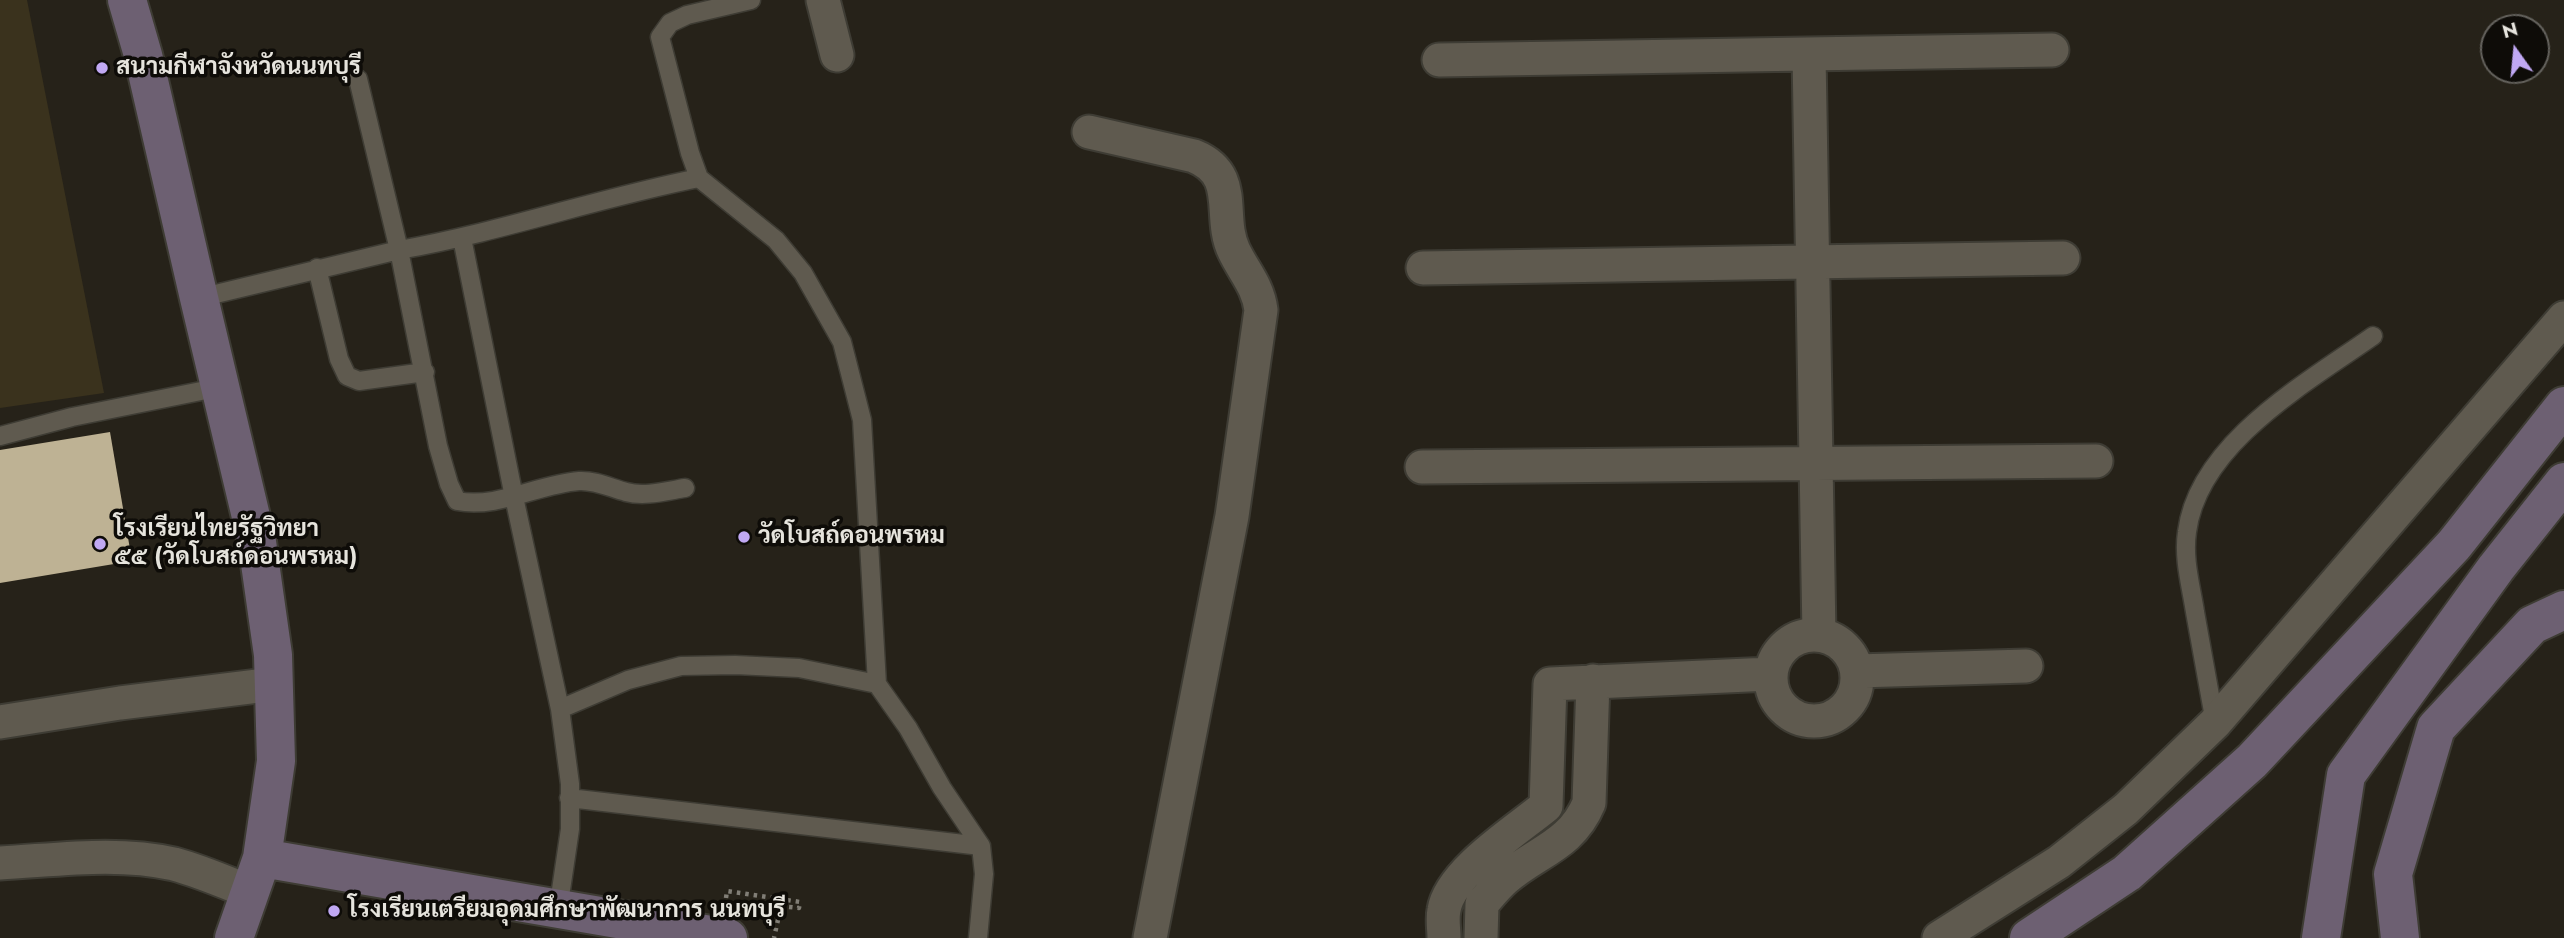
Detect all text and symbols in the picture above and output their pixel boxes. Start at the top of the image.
north arrow [2480,14,2550,84]
text: N [2499,15,2521,45]
place label: สนามกีฬาจังหวัดนนทบุรี [116,54,361,82]
marker: สนามกีฬาจังหวัดนนทบุรี [94,60,110,76]
place label: โรงเรียนไทยรัฐวิทยา ๕๕ (วัดโบสถ์ดอนพรหม) [114,516,357,572]
place label: วัดโบสถ์ดอนพรหม [758,523,945,551]
marker: วัดโบสถ์ดอนพรหม [736,529,752,545]
marker: โรงเรียนไทยรัฐวิทยา ๕๕ (วัดโบสถ์ดอนพรหม) [92,536,108,552]
place label: โรงเรียนเตรียมอุดมศึกษาพัฒนาการ นนทบุรี [348,897,785,925]
marker: โรงเรียนเตรียมอุดมศึกษาพัฒนาการ นนทบุรี [326,903,342,919]

